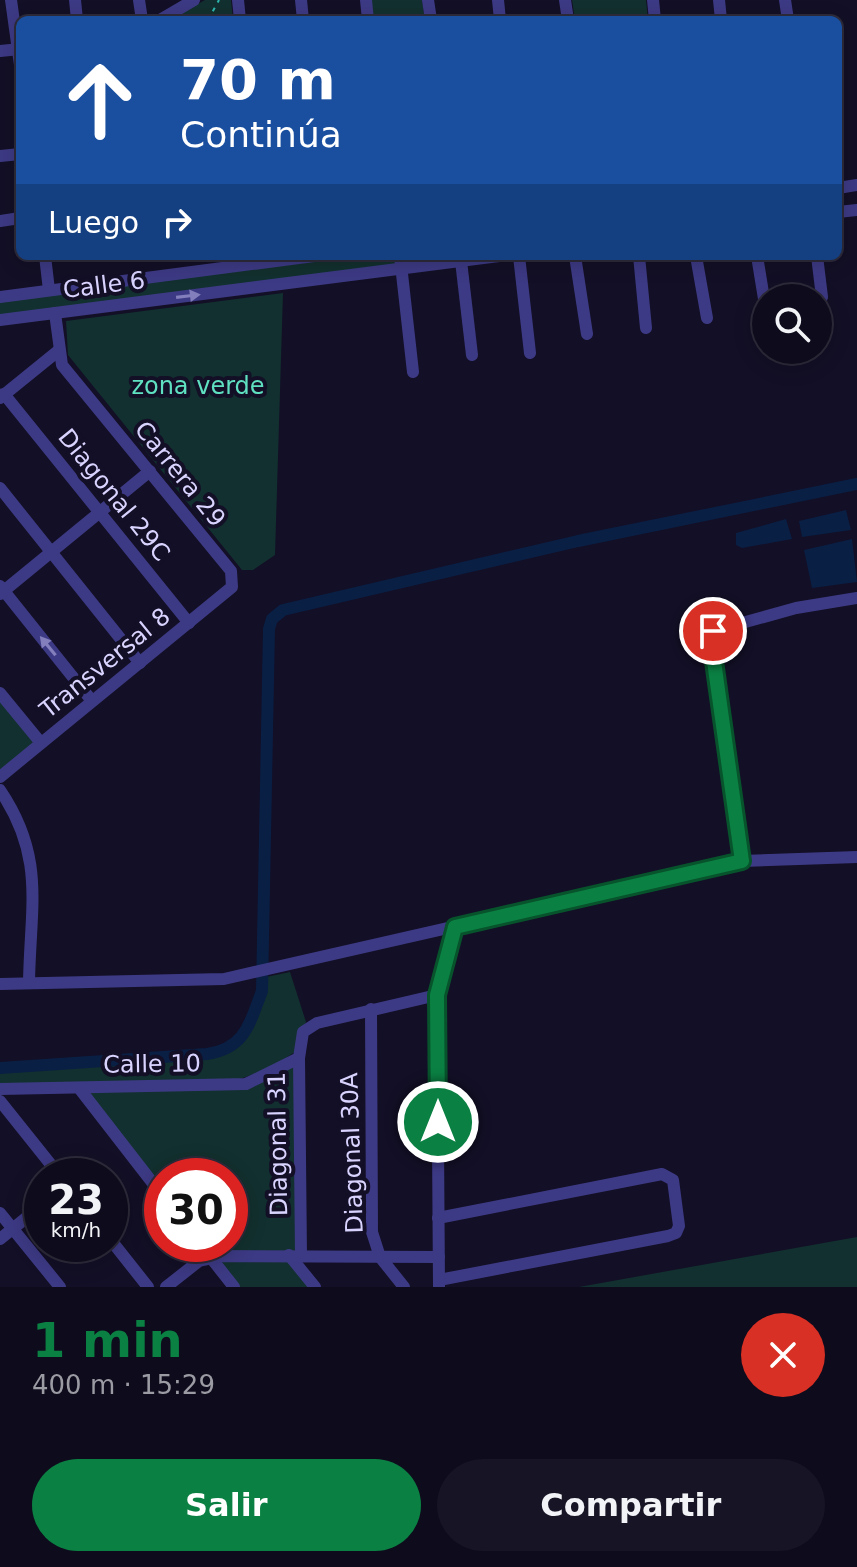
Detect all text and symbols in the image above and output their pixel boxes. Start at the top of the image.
text: 70 m [180,47,336,112]
icon: ahead [48,48,152,152]
text: Continúa [180,114,342,155]
icon: right [155,200,199,244]
text: Luego [48,205,139,240]
street label: Calle 6 [61,266,147,304]
map controls [752,284,832,364]
button: search [752,284,832,364]
one-way arrow [176,289,201,302]
park label: zona verde [131,372,265,400]
street label: Carrera 29 [129,416,231,532]
street label: Diagonal 29C [52,424,176,566]
pin [679,597,747,665]
street label: Transversal 8 [34,602,176,725]
icon: arrive [691,609,735,653]
one-way arrow [40,636,57,656]
street label: Calle 10 [103,1049,201,1079]
street label: Diagonal 31 [263,1072,293,1216]
street label: Diagonal 30A [335,1072,369,1234]
position arrow [396,1080,480,1164]
speed limit sign: 30 [144,1158,248,1262]
text: 23 [48,1177,104,1223]
text: km/h [51,1218,101,1242]
text: 1 min [32,1312,183,1368]
button: close [741,1313,825,1397]
text: 400 m · 15:29 [32,1370,215,1400]
button: Salir [32,1459,421,1551]
button: Compartir [437,1459,825,1551]

